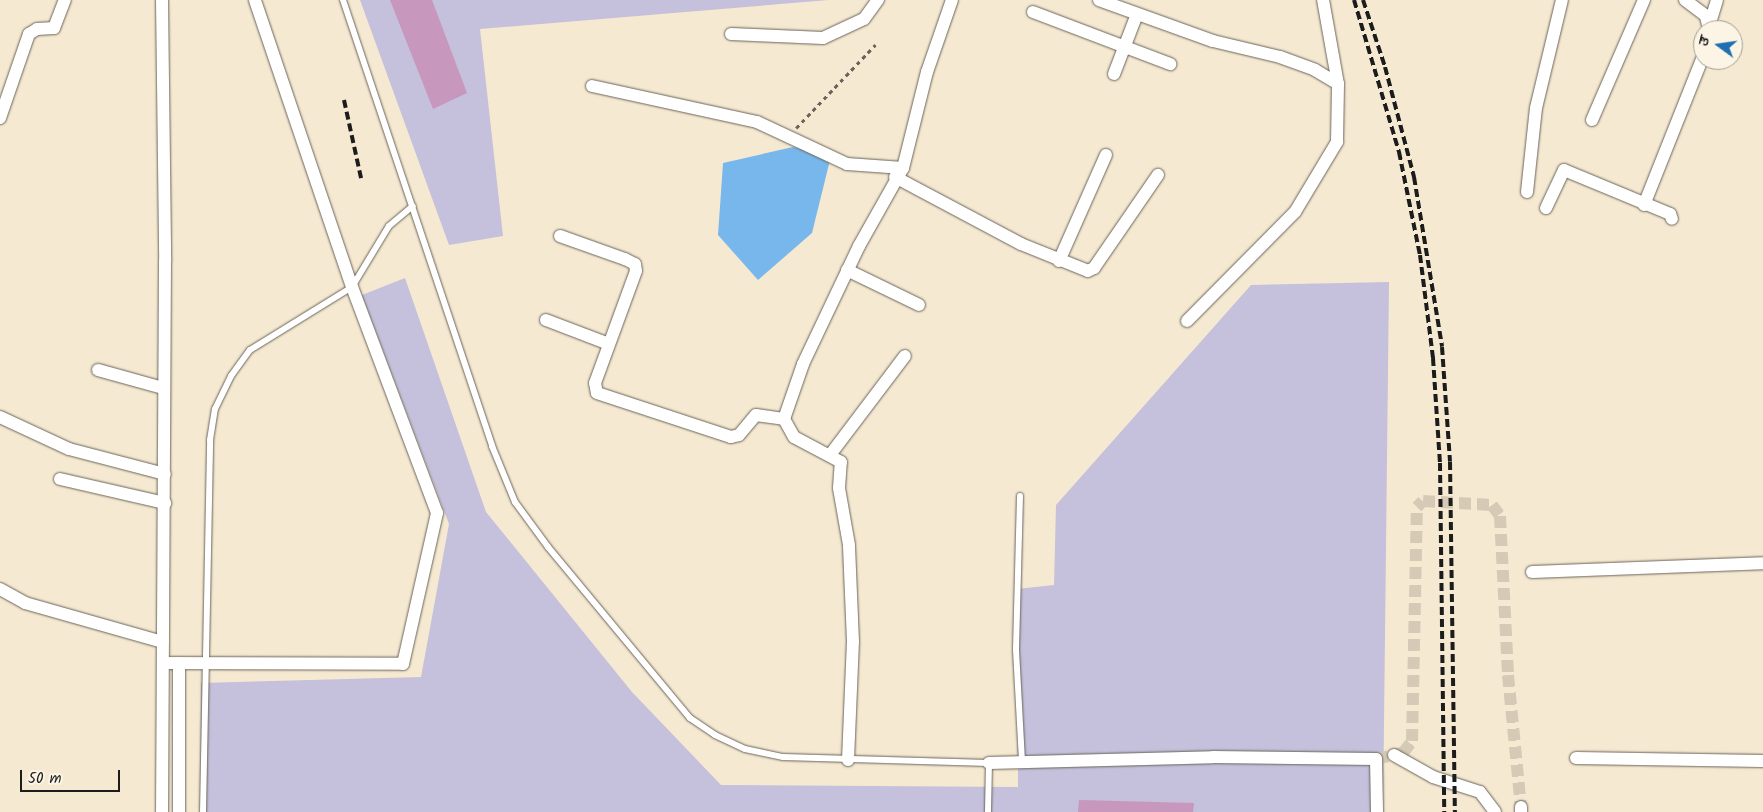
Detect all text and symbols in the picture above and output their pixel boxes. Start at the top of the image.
north arrow [1693,20,1743,70]
text: उ [1693,35,1716,49]
scale bar [22,760,122,792]
text: 50 m [28,767,62,791]

